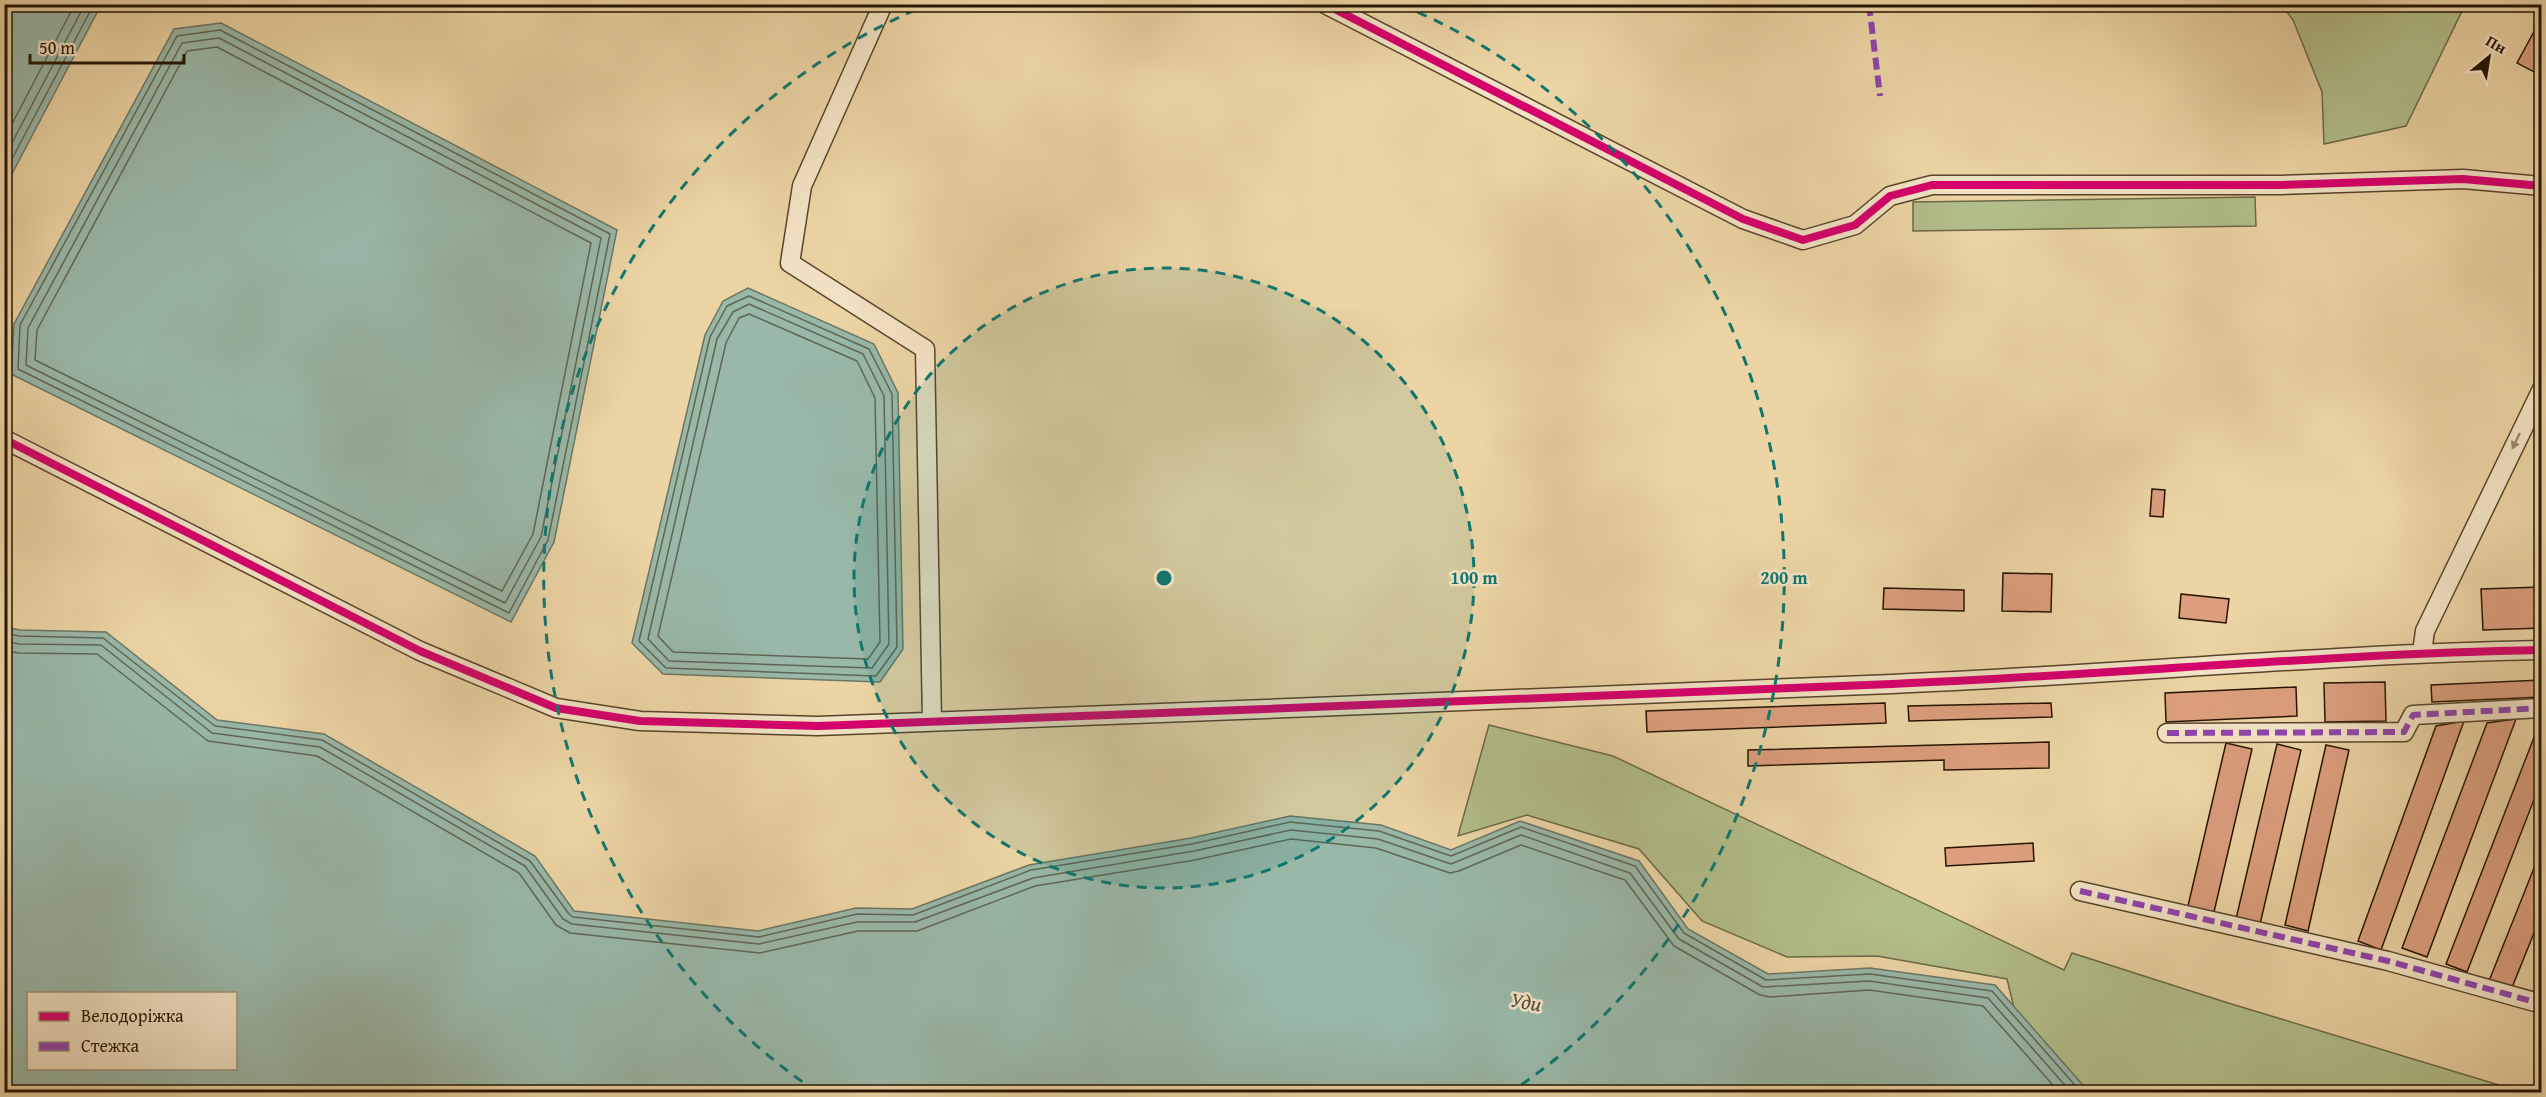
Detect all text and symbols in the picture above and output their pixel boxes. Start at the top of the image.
scale bar [30,27,184,65]
north arrow [2459,27,2519,87]
text: Пн [2482,28,2512,60]
text: 50 m [39,34,75,61]
one-way arrow [2511,432,2521,450]
text: 100 m [1450,564,1498,591]
text: 200 m [1760,564,1808,591]
centre of rings [1154,568,1174,588]
water label: Уди [1508,984,1544,1020]
legend [27,992,237,1070]
text: Велодоріжка [81,1002,184,1029]
text: Стежка [81,1032,140,1059]

